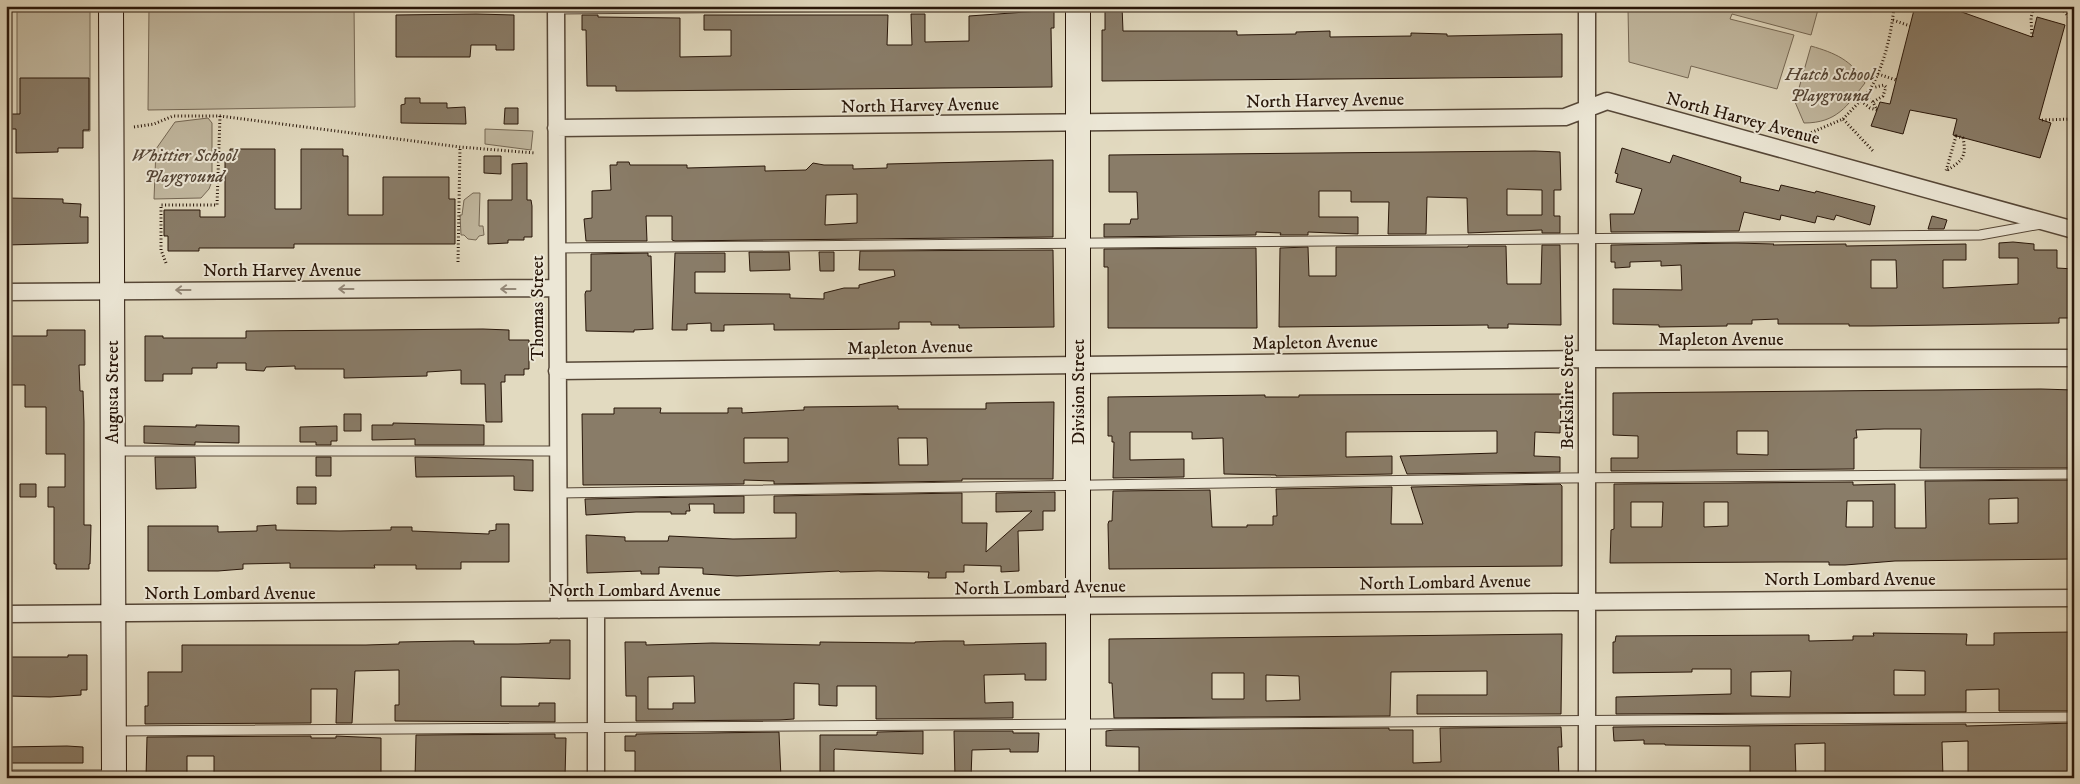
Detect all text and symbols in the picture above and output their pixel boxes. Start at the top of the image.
park label: Hatch School Playground [1784,64,1877,107]
street label: North Harvey Avenue [1663,88,1822,150]
street label: North Harvey Avenue [1246,89,1404,113]
street label: North Harvey Avenue [841,94,999,118]
park label: Whittier School Playground [131,145,239,188]
street label: Thomas Street [527,255,549,361]
street label: North Harvey Avenue [203,260,361,282]
one-way arrow [338,284,354,294]
one-way arrow [501,284,517,294]
one-way arrow [176,285,192,295]
street label: Mapleton Avenue [1658,329,1784,351]
street label: Mapleton Avenue [1252,331,1378,355]
street label: Berkshire Street [1557,334,1579,450]
street label: Mapleton Avenue [847,336,973,360]
street label: Division Street [1068,339,1090,445]
street label: Augusta Street [102,340,124,444]
street label: North Lombard Avenue [1764,569,1936,591]
street label: North Lombard Avenue [1359,571,1531,595]
street label: North Lombard Avenue [954,576,1126,600]
street label: North Lombard Avenue [549,580,721,602]
street label: North Lombard Avenue [144,583,316,605]

